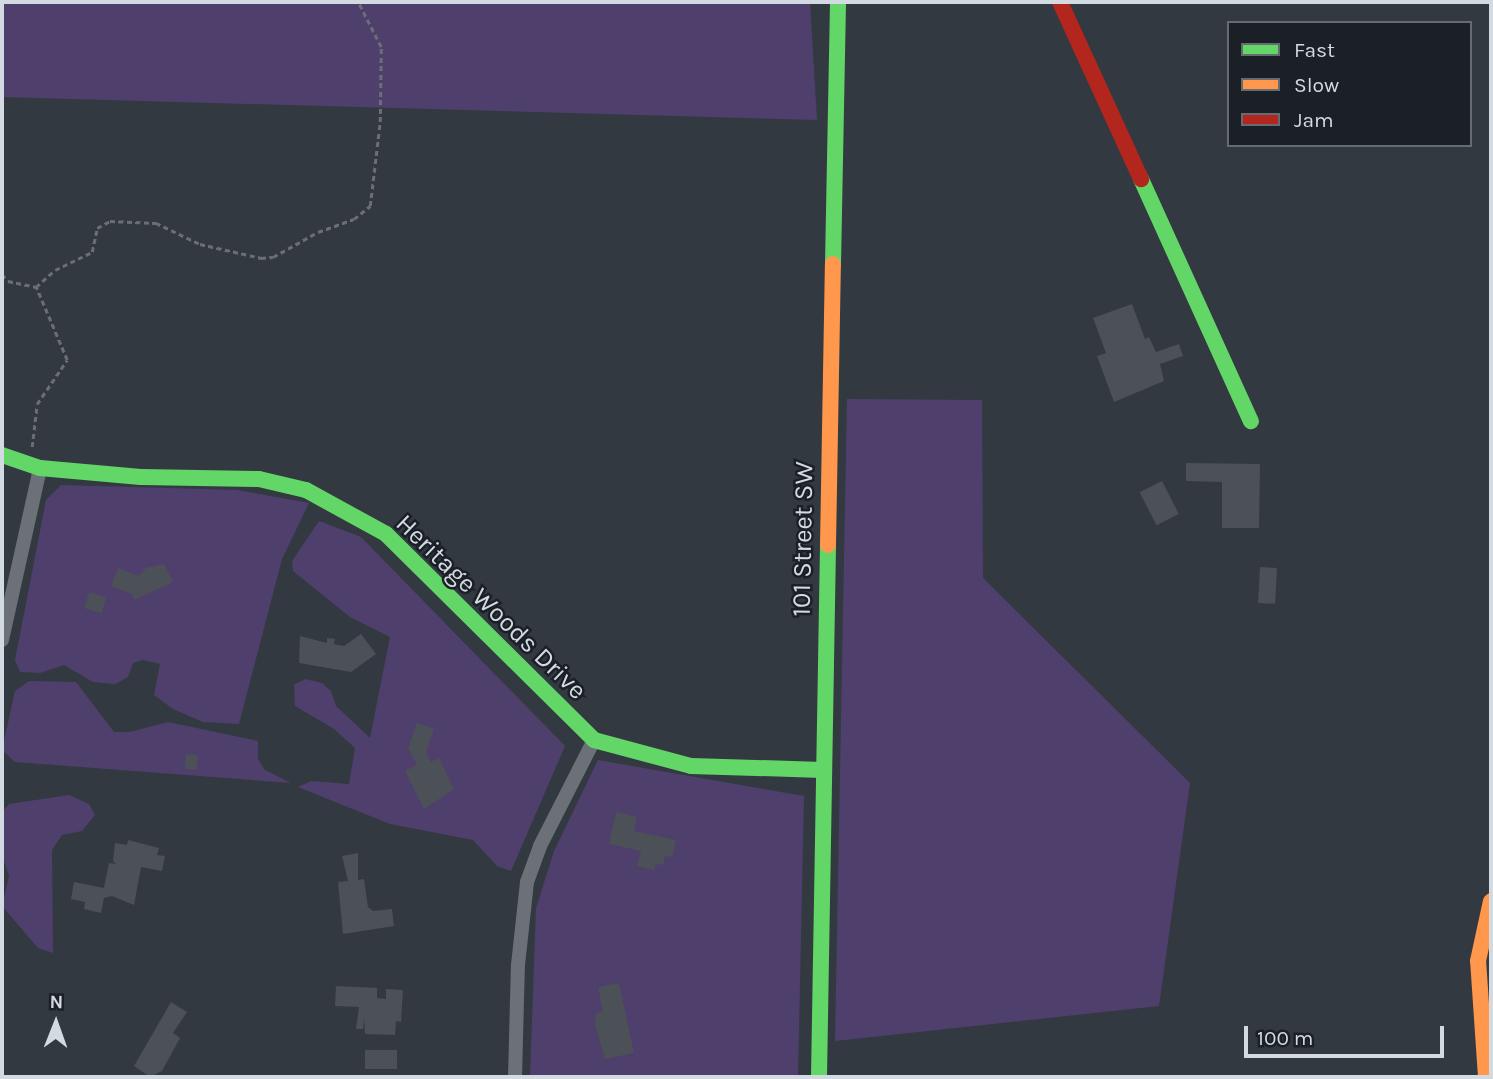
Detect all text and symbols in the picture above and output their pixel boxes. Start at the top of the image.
legend [1227,21,1472,147]
text: Fast [1294,38,1335,62]
text: Slow [1294,73,1339,97]
text: Jam [1294,108,1334,132]
street label: 101 Street SW [786,461,820,617]
street label: Heritage Woods Drive [389,508,593,706]
north arrow [21,988,91,1058]
text: N [49,991,63,1013]
scale bar [1248,1012,1448,1056]
text: 100 m [1257,1026,1314,1050]

